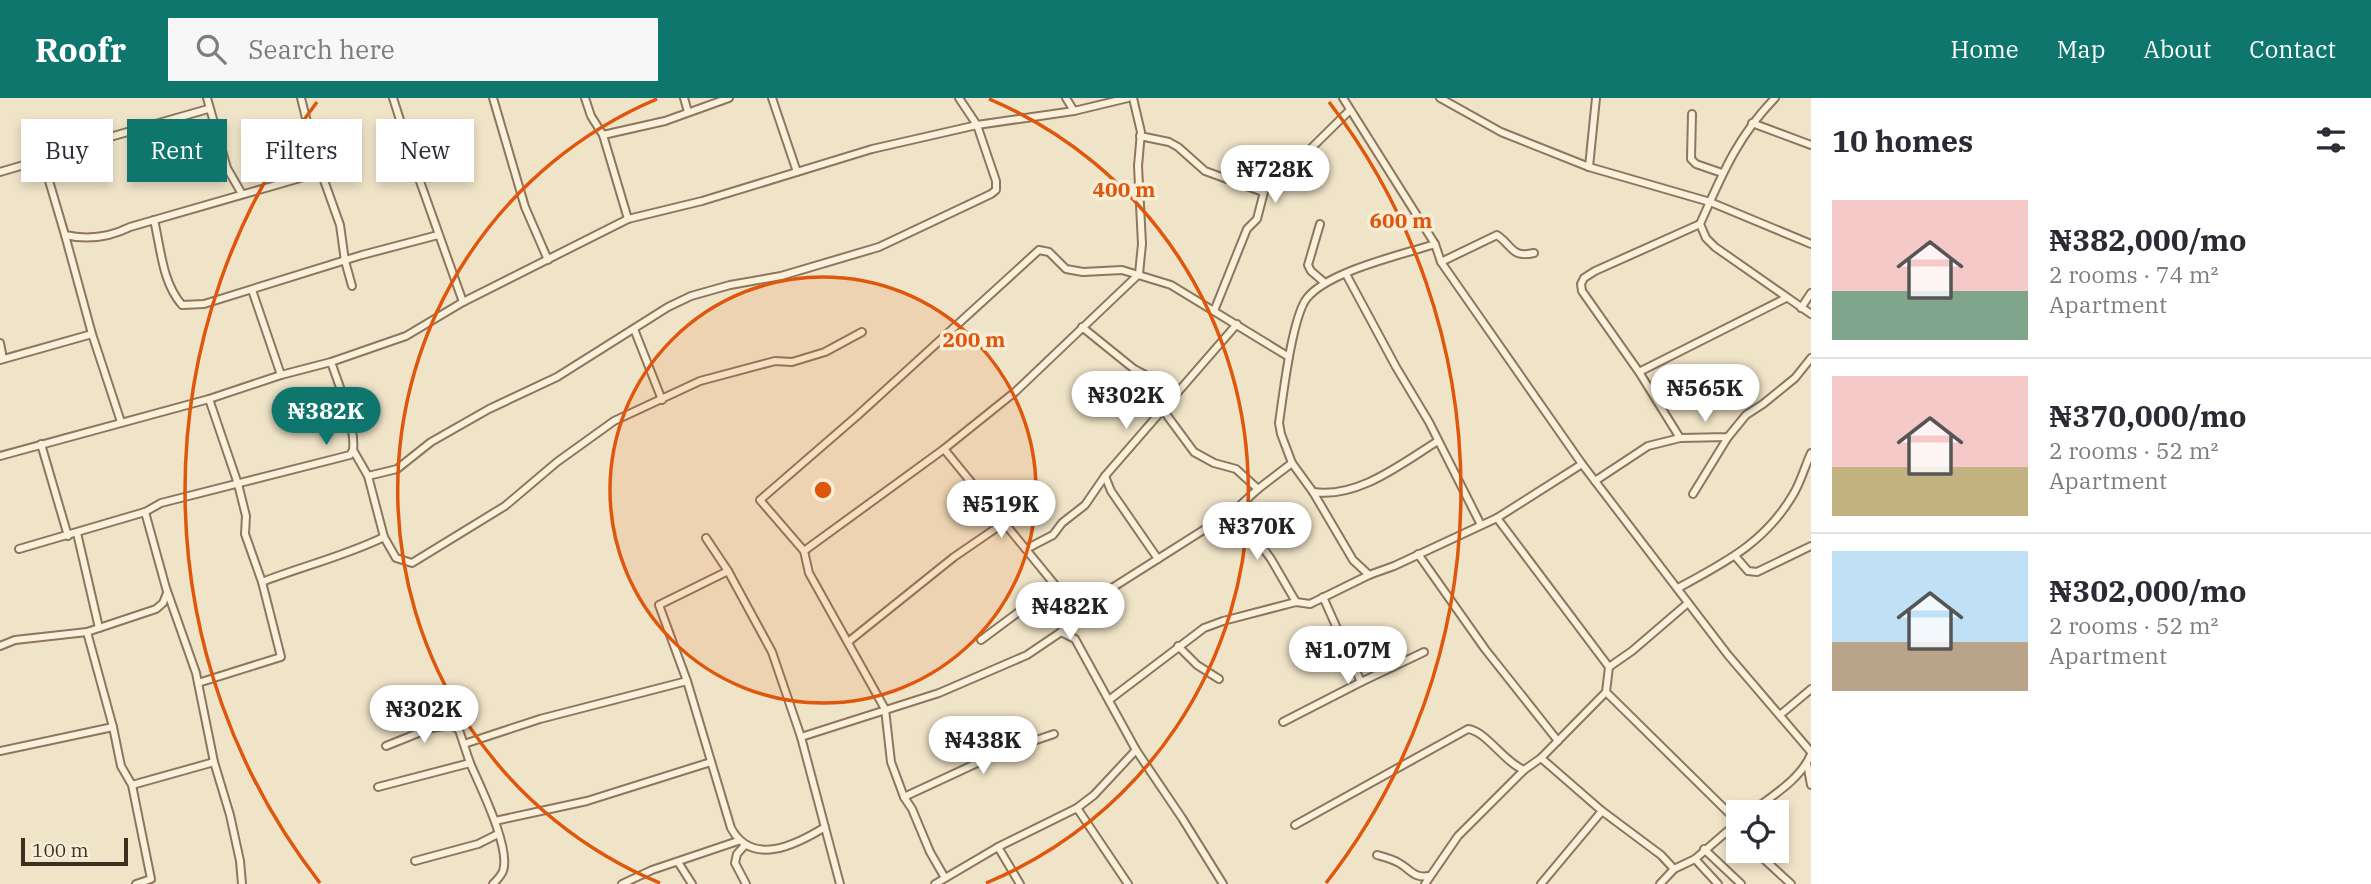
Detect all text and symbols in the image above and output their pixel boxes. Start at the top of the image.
search box [168,18,658,81]
text: Roofr [35,28,126,71]
icon: search [192,30,230,68]
text: Search here [248,32,395,66]
text: Home [1951,33,2019,65]
text: Map [2057,33,2105,65]
text: About [2143,33,2211,65]
text: Contact [2249,33,2336,65]
chip: Buy [21,119,113,182]
chip: Rent [127,119,227,182]
chip: Filters [241,119,362,182]
chip: New [376,119,474,182]
text: 10 homes [1832,121,1973,160]
icon: filters [2312,121,2350,159]
pin: ₦728K [1226,146,1324,205]
text: ₦728K [1237,153,1313,183]
text: 400 m [1092,175,1156,203]
text: 600 m [1369,206,1433,234]
text: ₦382,000/mo [2049,220,2247,259]
icon: home [1888,228,1972,312]
text: 2 rooms · 74 m² [2049,259,2219,289]
text: Apartment [2049,289,2167,319]
text: 200 m [942,325,1006,353]
pin: ₦565K [1656,364,1754,424]
pin: ₦302K [1077,372,1175,431]
text: ₦565K [1667,372,1743,402]
text: ₦302K [1088,379,1164,409]
pin: ₦382K [277,388,375,447]
text: ₦382K [288,395,364,425]
text: ₦370,000/mo [2049,396,2247,435]
icon: home [1888,404,1972,488]
text: 2 rooms · 52 m² [2049,435,2219,465]
text: Apartment [2049,465,2167,495]
centre of rings [811,478,835,502]
pin: ₦519K [952,480,1050,540]
text: ₦519K [963,488,1039,518]
pin: ₦370K [1208,503,1306,562]
text: ₦370K [1219,510,1295,540]
text: ₦302,000/mo [2049,571,2247,610]
icon: home [1888,579,1972,663]
pin: ₦482K [1021,582,1119,642]
text: ₦482K [1032,590,1108,620]
text: 2 rooms · 52 m² [2049,610,2219,640]
pin: ₦1.07M [1291,626,1405,686]
text: ₦1.07M [1305,634,1391,664]
text: Apartment [2049,640,2167,670]
pin: ₦302K [375,686,473,745]
text: ₦302K [386,693,462,723]
pin: ₦438K [934,716,1032,776]
text: ₦438K [945,724,1021,754]
map controls [1726,800,1789,863]
button: locate [1726,800,1789,863]
scale bar [21,835,128,867]
text: 100 m [32,838,89,862]

